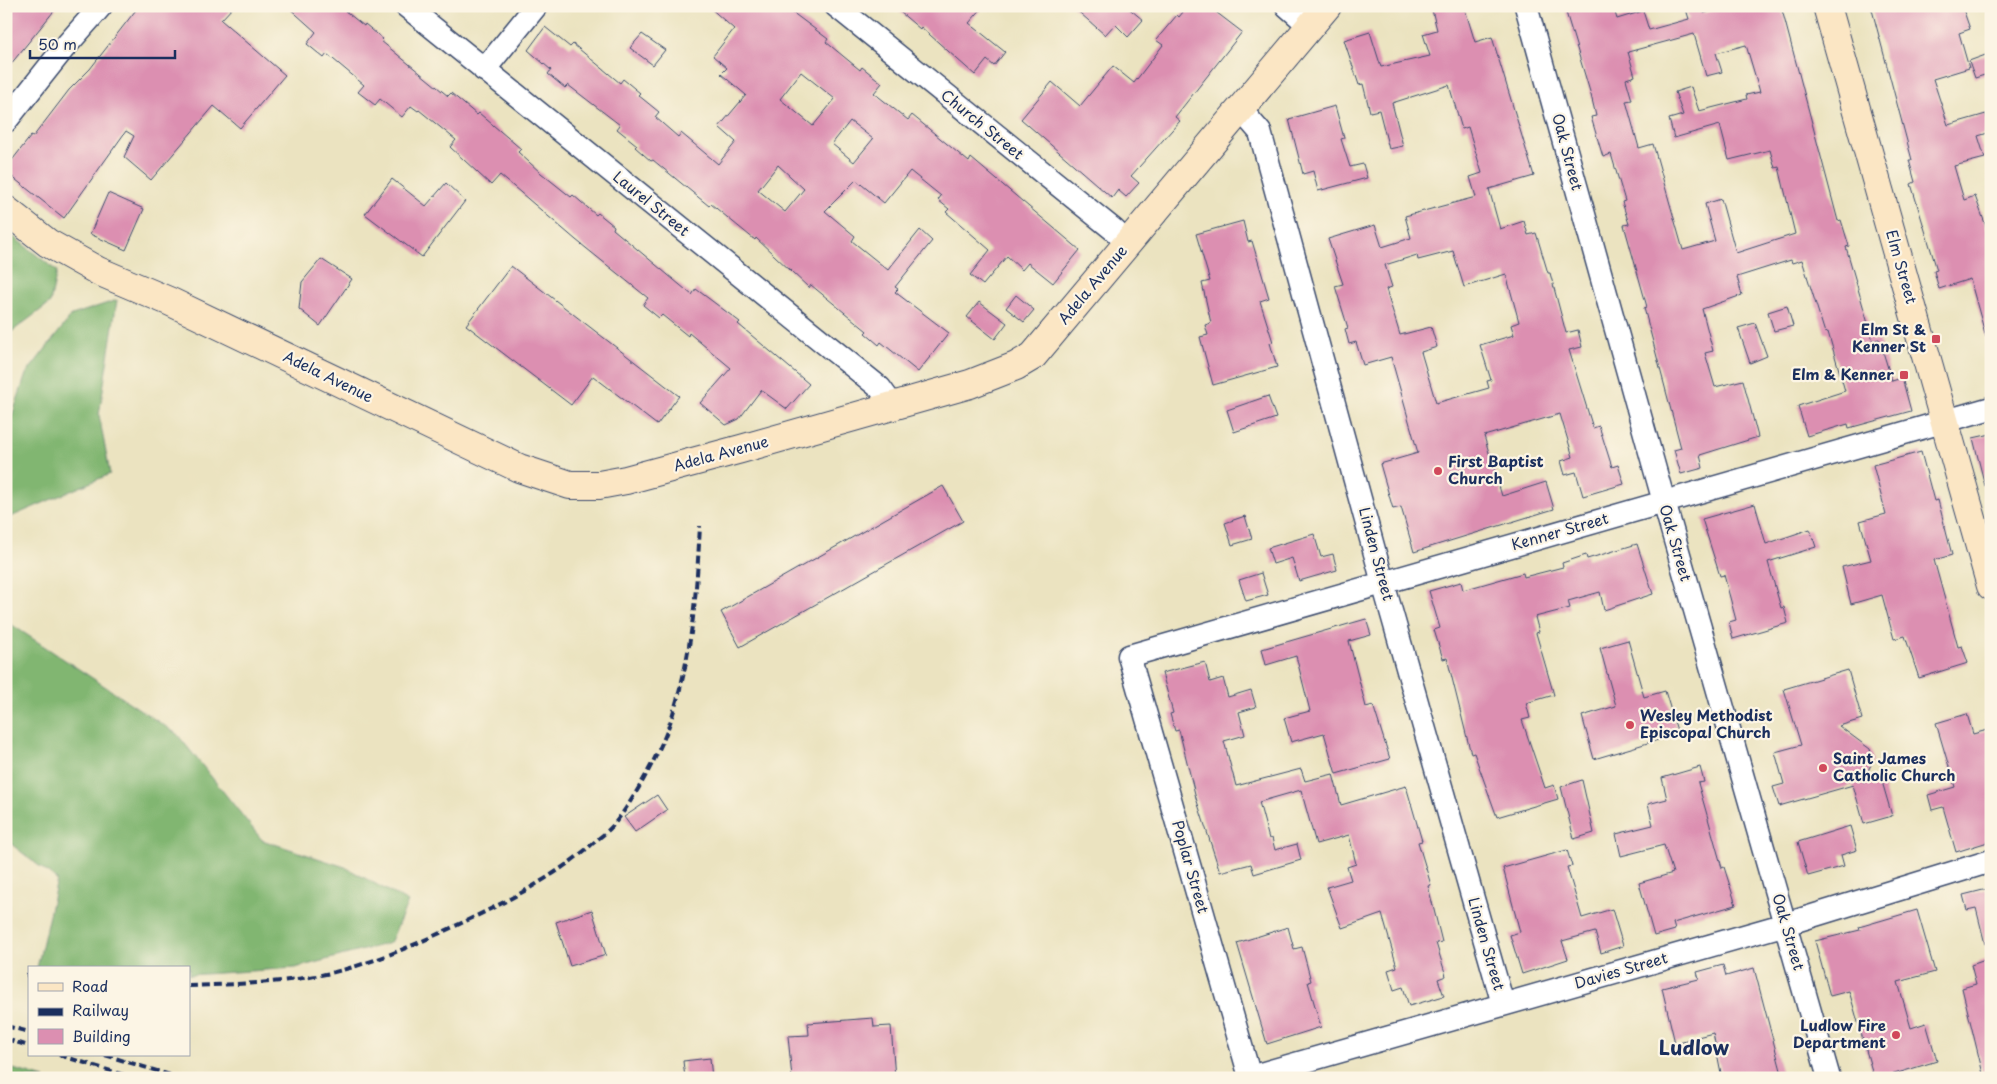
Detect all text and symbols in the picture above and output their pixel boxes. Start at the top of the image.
scale bar [30,28,175,60]
text: 50 m [38,32,77,55]
street label: Church Street [936,83,1029,165]
street label: Oak Street [1547,110,1590,193]
street label: Laurel Street [609,165,695,241]
street label: Elm Street [1881,227,1924,306]
street label: Adela Avenue [1052,239,1132,329]
place label: Elm St & Kenner St [1852,317,1926,357]
marker: Elm St & Kenner St [1930,333,1942,345]
street label: Adela Avenue [280,344,377,407]
place label: Elm & Kenner [1792,362,1894,385]
marker: Elm & Kenner [1898,369,1910,381]
street label: Adela Avenue [671,429,771,476]
place label: First Baptist Church [1448,449,1544,489]
marker: First Baptist Church [1432,465,1444,477]
street label: Oak Street [1655,501,1698,584]
street label: Linden Street [1354,504,1401,603]
street label: Kenner Street [1508,506,1611,555]
place label: Wesley Methodist Episcopal Church [1640,703,1773,743]
marker: Wesley Methodist Episcopal Church [1624,719,1636,731]
place label: Saint James Catholic Church [1833,746,1956,786]
marker: Saint James Catholic Church [1817,762,1829,774]
street label: Poplar Street [1167,817,1216,916]
street label: Oak Street [1768,890,1811,973]
street label: Linden Street [1463,894,1512,993]
street label: Davies Street [1571,945,1670,994]
legend [28,966,190,1056]
text: Road [72,974,108,997]
text: Railway [72,998,129,1021]
place label: Ludlow Fire Department [1793,1013,1886,1053]
text: Building [72,1024,131,1047]
marker: Ludlow Fire Department [1890,1029,1902,1041]
district label: Ludlow [1659,1032,1729,1062]

